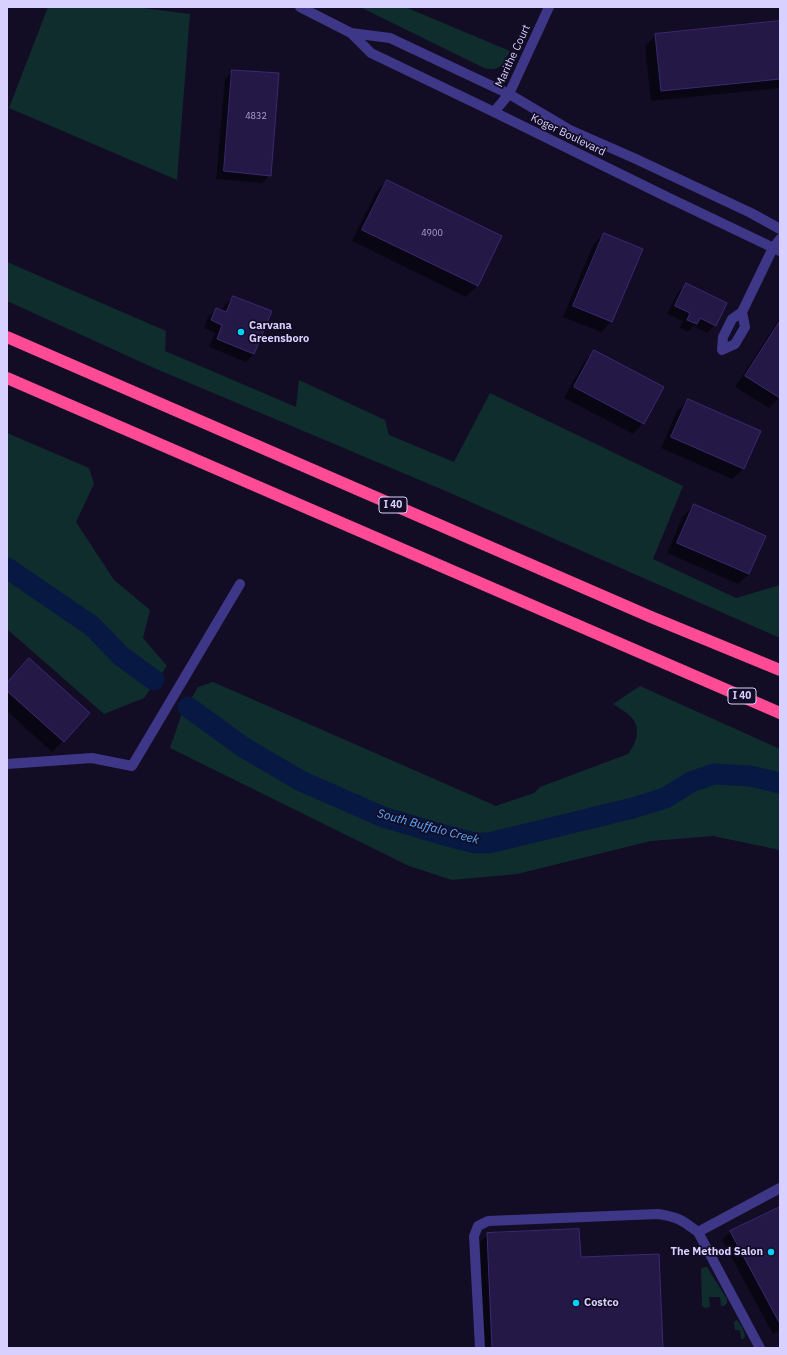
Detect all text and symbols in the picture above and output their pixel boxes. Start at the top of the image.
street label: Marithe Court [493,23,533,89]
house number: 4832 [245,111,267,121]
street label: Koger Boulevard [529,111,607,159]
house number: 4900 [421,228,443,238]
place label: Carvana Greensboro [249,319,309,345]
marker: Carvana Greensboro [236,327,246,337]
road number: I 40 [379,497,407,513]
road number: I 40 [728,688,756,704]
water label: South Buffalo Creek [375,806,481,848]
place label: The Method Salon [671,1245,763,1259]
marker: The Method Salon [766,1247,776,1257]
place label: Costco [584,1296,619,1310]
marker: Costco [571,1298,581,1308]

